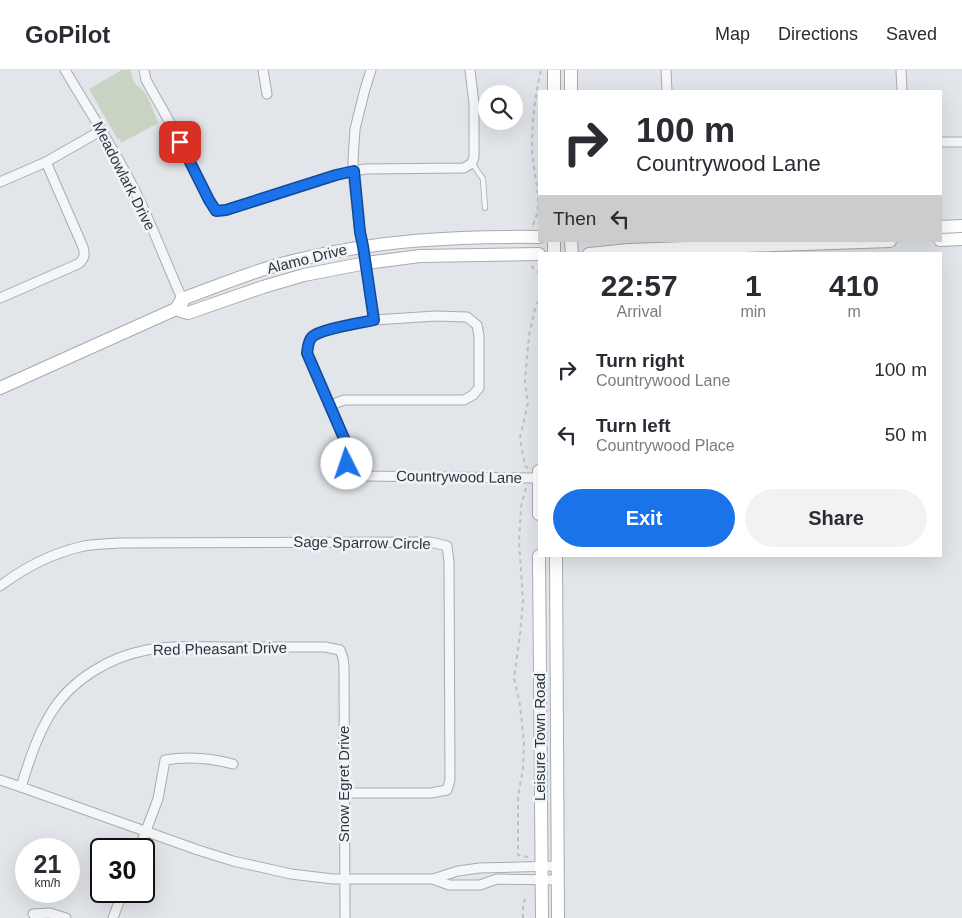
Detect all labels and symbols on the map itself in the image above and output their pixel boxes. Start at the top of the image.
street label: Meadowlark Drive [90,118,159,233]
pin [159,121,201,163]
street label: Alamo Drive [265,240,349,277]
position arrow [320,437,372,489]
street label: Countrywood Lane [396,467,522,486]
street label: Sage Sparrow Circle [293,533,431,552]
street label: Red Pheasant Drive [153,639,287,658]
street label: Leisure Town Road [531,673,548,801]
street label: Snow Egret Drive [335,726,352,842]
speed limit sign: 30 [90,838,155,903]

